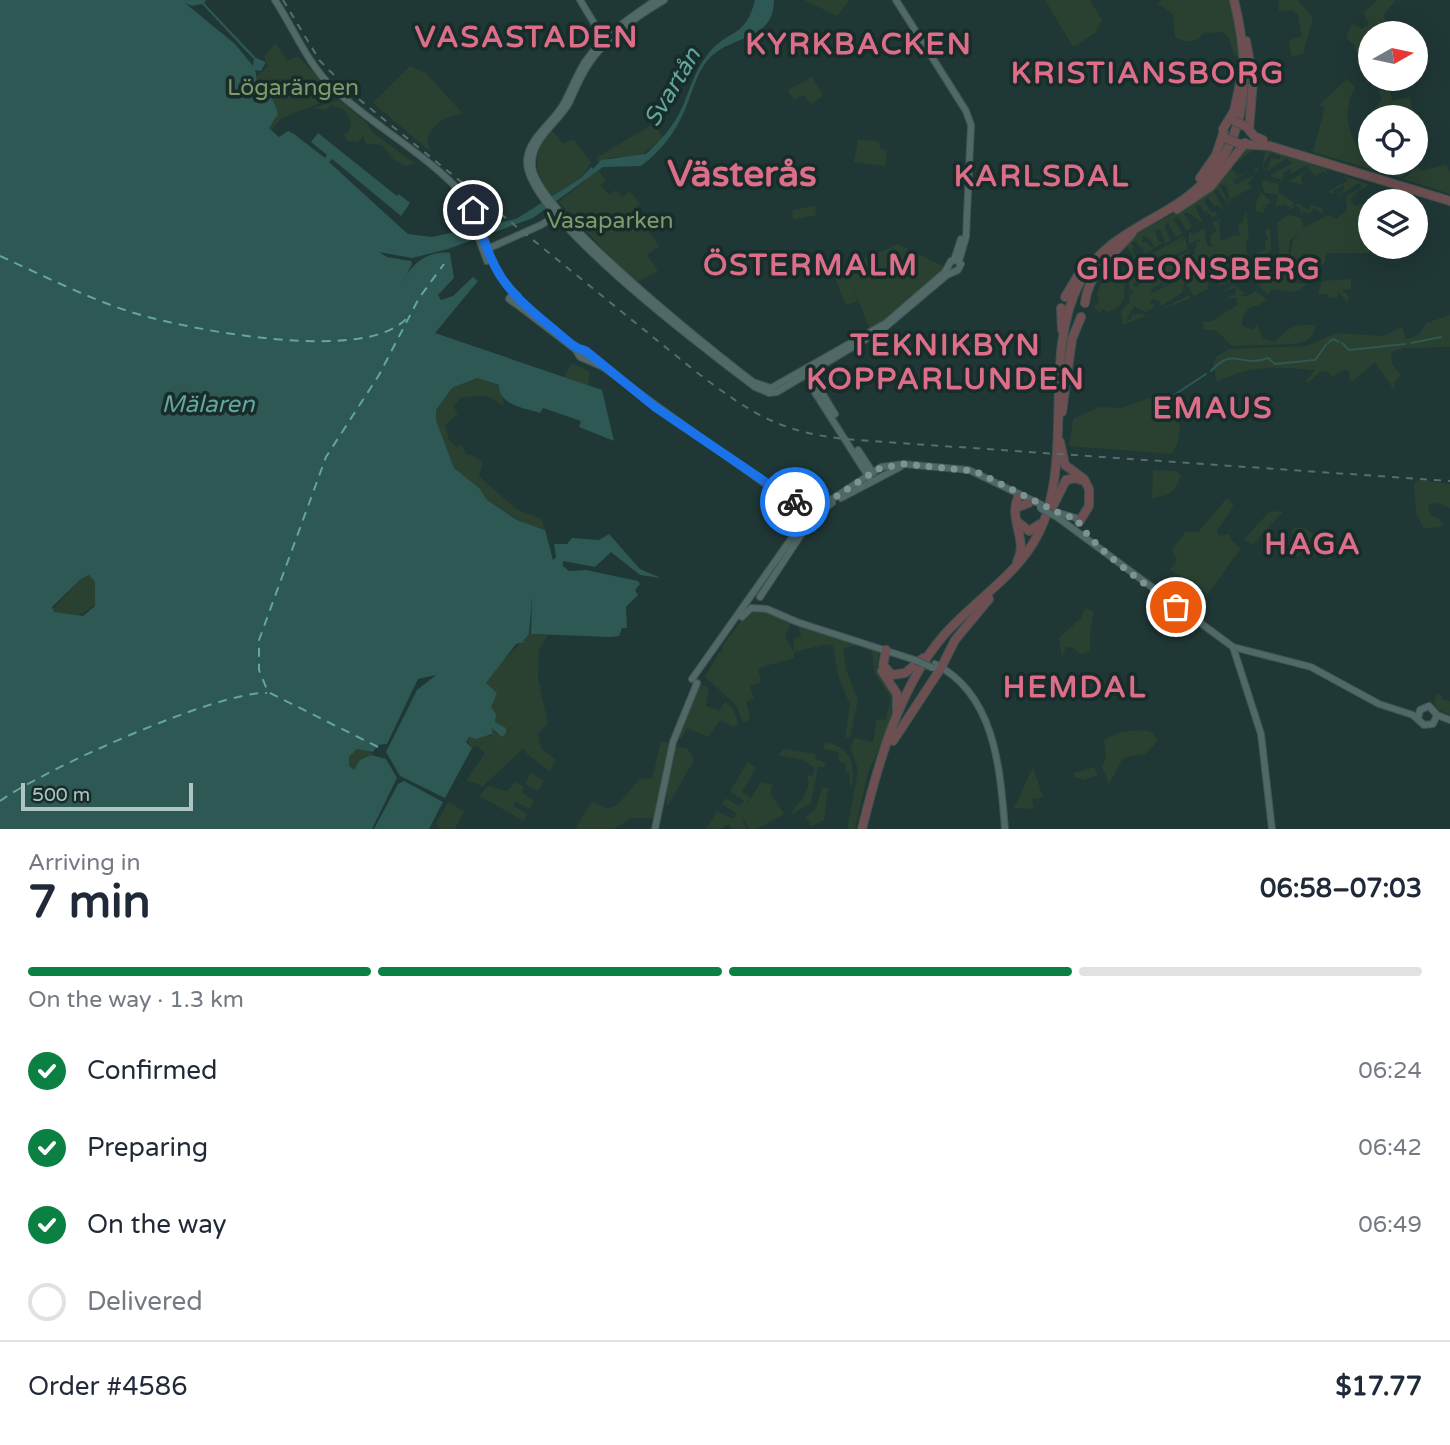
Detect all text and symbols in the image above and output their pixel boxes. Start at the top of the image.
district label: VASASTADEN [415,19,639,56]
north arrow [1358,21,1428,91]
map controls [1358,21,1428,259]
district label: KYRKBACKEN [745,26,973,63]
water label: Svartån [638,42,708,132]
district label: KRISTIANSBORG [1011,55,1285,92]
park label: Lögarängen [227,74,359,102]
button: locate [1358,105,1428,175]
district label: Västerås [667,152,817,197]
district label: KARLSDAL [954,158,1130,195]
pin [443,180,503,240]
button: layers [1358,189,1428,259]
icon: home [454,191,492,229]
park label: Vasaparken [546,207,674,235]
district label: ÖSTERMALM [703,247,919,284]
district label: GIDEONSBERG [1076,251,1322,288]
district label: TEKNIKBYN KOPPARLUNDEN [806,327,1086,398]
water label: Mälaren [161,390,256,419]
district label: EMAUS [1152,390,1274,427]
courier [760,467,830,537]
icon: bike [776,483,814,521]
district label: HAGA [1264,526,1362,563]
pin [1146,577,1206,637]
icon: bag [1157,588,1195,626]
district label: HEMDAL [1003,669,1147,706]
scale bar [21,780,192,812]
text: 500 m [32,784,90,806]
text: Arriving in [28,849,141,877]
text: 06:58–07:03 [1260,873,1422,904]
text: 7 min [28,875,151,930]
text: On the way · 1.3 km [28,986,244,1014]
icon: check [28,1052,66,1090]
text: Confirmed [87,1055,217,1086]
text: 06:24 [1358,1057,1422,1085]
icon: check [28,1129,66,1167]
text: Preparing [87,1132,208,1163]
text: 06:42 [1358,1134,1422,1162]
icon: check [28,1206,66,1244]
text: On the way [87,1209,227,1240]
text: 06:49 [1358,1211,1422,1239]
text: Delivered [87,1286,203,1317]
text: Order #4586 [28,1371,188,1402]
text: $17.77 [1335,1371,1422,1402]

